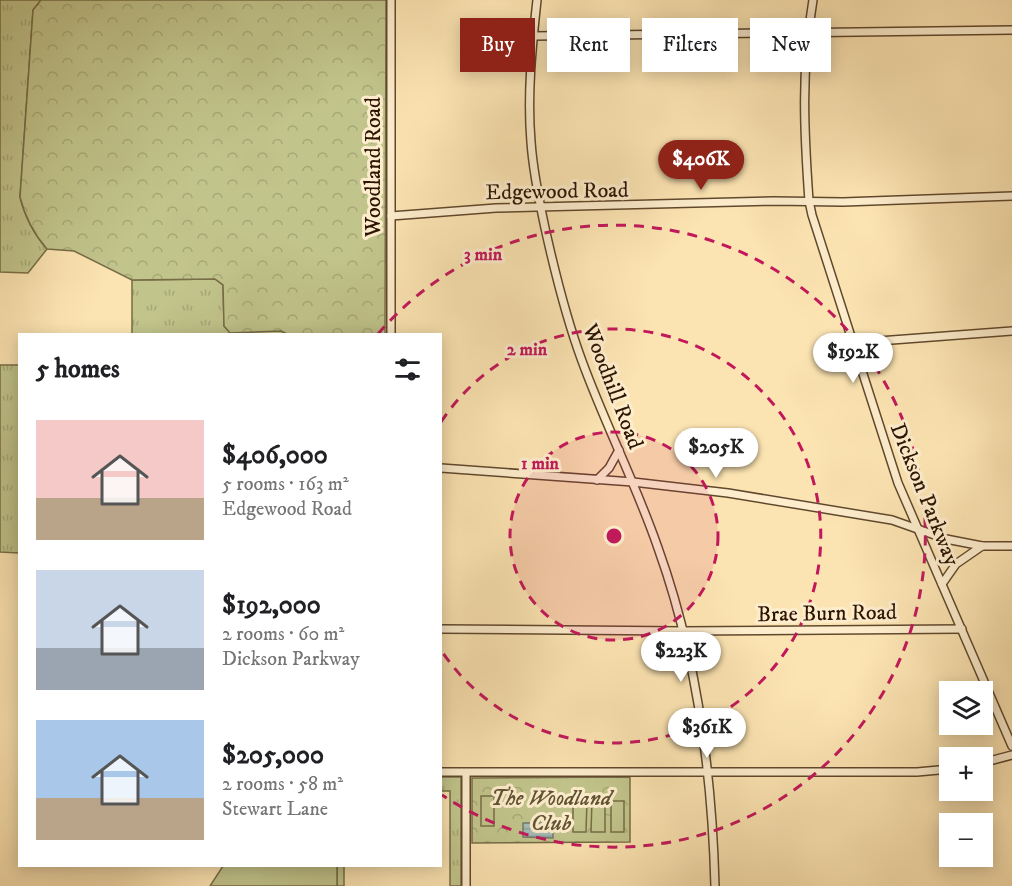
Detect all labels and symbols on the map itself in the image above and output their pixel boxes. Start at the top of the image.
street label: Woodland Road [360,97,387,238]
pin: $406K [659,140,743,191]
street label: Edgewood Road [485,177,629,206]
text: 3 min [464,244,503,266]
street label: Woodhill Road [576,319,649,453]
pin: $192K [811,333,895,384]
text: 2 min [507,339,548,361]
street label: Dickson Parkway [884,419,966,570]
pin: $205K [674,428,758,479]
text: 1 min [521,453,560,475]
centre of rings [604,526,624,546]
street label: Brae Burn Road [757,599,897,628]
pin: $223K [639,632,723,683]
pin: $361K [665,708,749,759]
park label: The Woodland Club [491,785,615,837]

